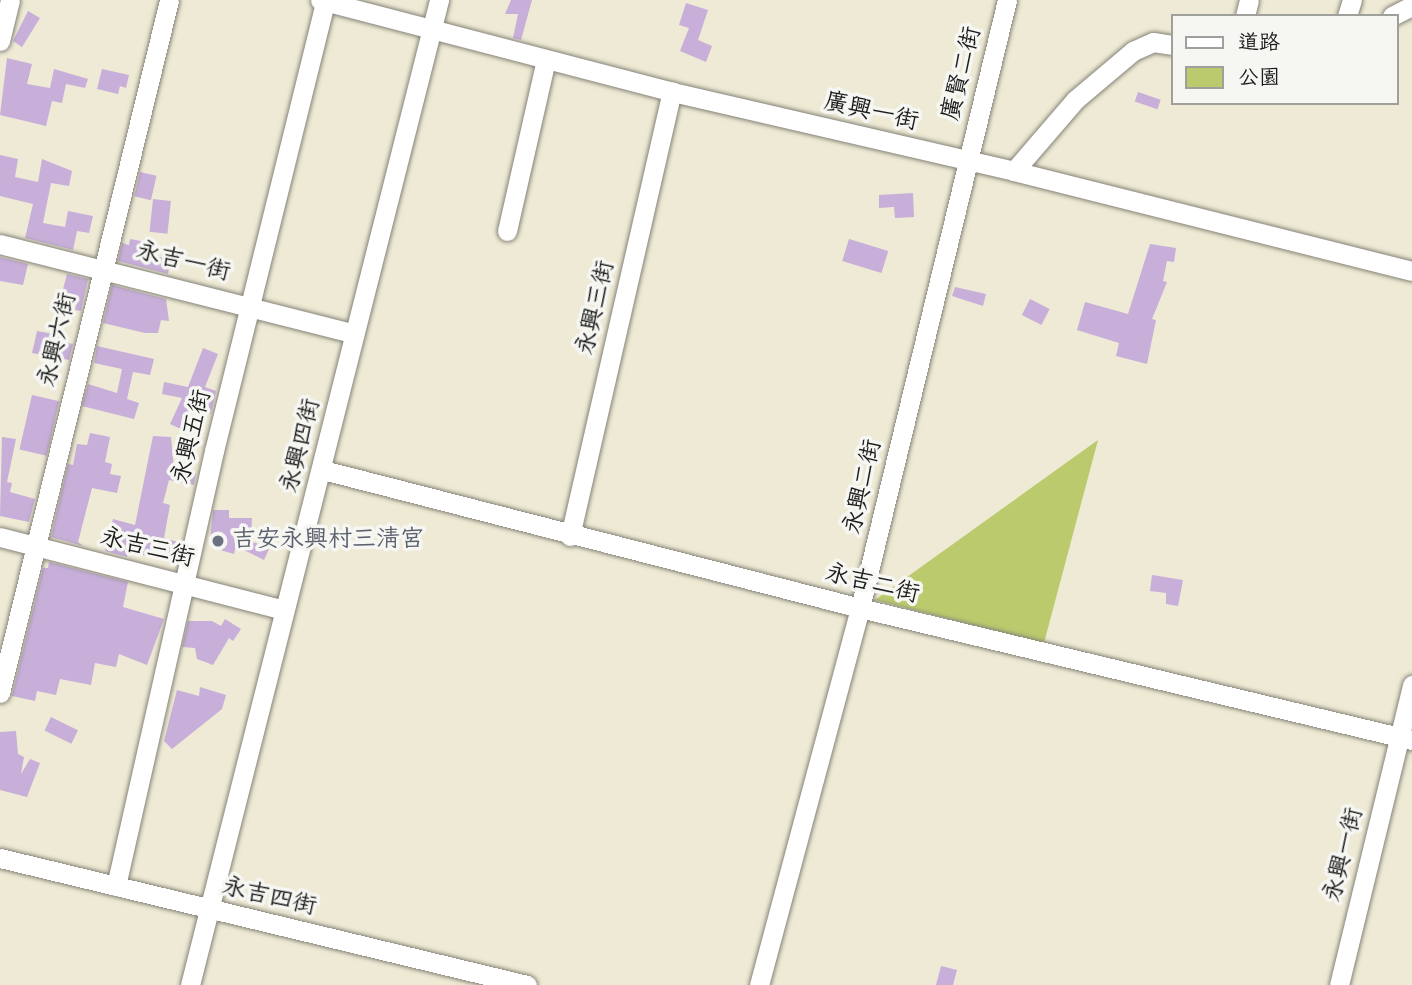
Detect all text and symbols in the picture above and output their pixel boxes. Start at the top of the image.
legend [1170,14,1398,105]
street label: 廣賢二街 [937,24,989,124]
text: 道路 [1238,29,1280,59]
text: 公園 [1238,64,1280,94]
street label: 廣興一街 [821,88,921,138]
street label: 永吉一街 [133,237,233,289]
street label: 永興三街 [572,258,622,358]
street label: 永興六街 [34,290,84,390]
street label: 永興五街 [167,387,219,487]
street label: 永興四街 [276,396,328,496]
street label: 永興二街 [839,437,889,537]
street label: 永吉三街 [97,523,197,575]
place label: 吉安永興村三清宮 [232,527,424,555]
marker: 吉安永興村三清宮 [210,533,226,549]
street label: 永吉二街 [822,559,922,611]
street label: 永興一街 [1319,805,1371,905]
street label: 永吉四街 [219,873,319,923]

